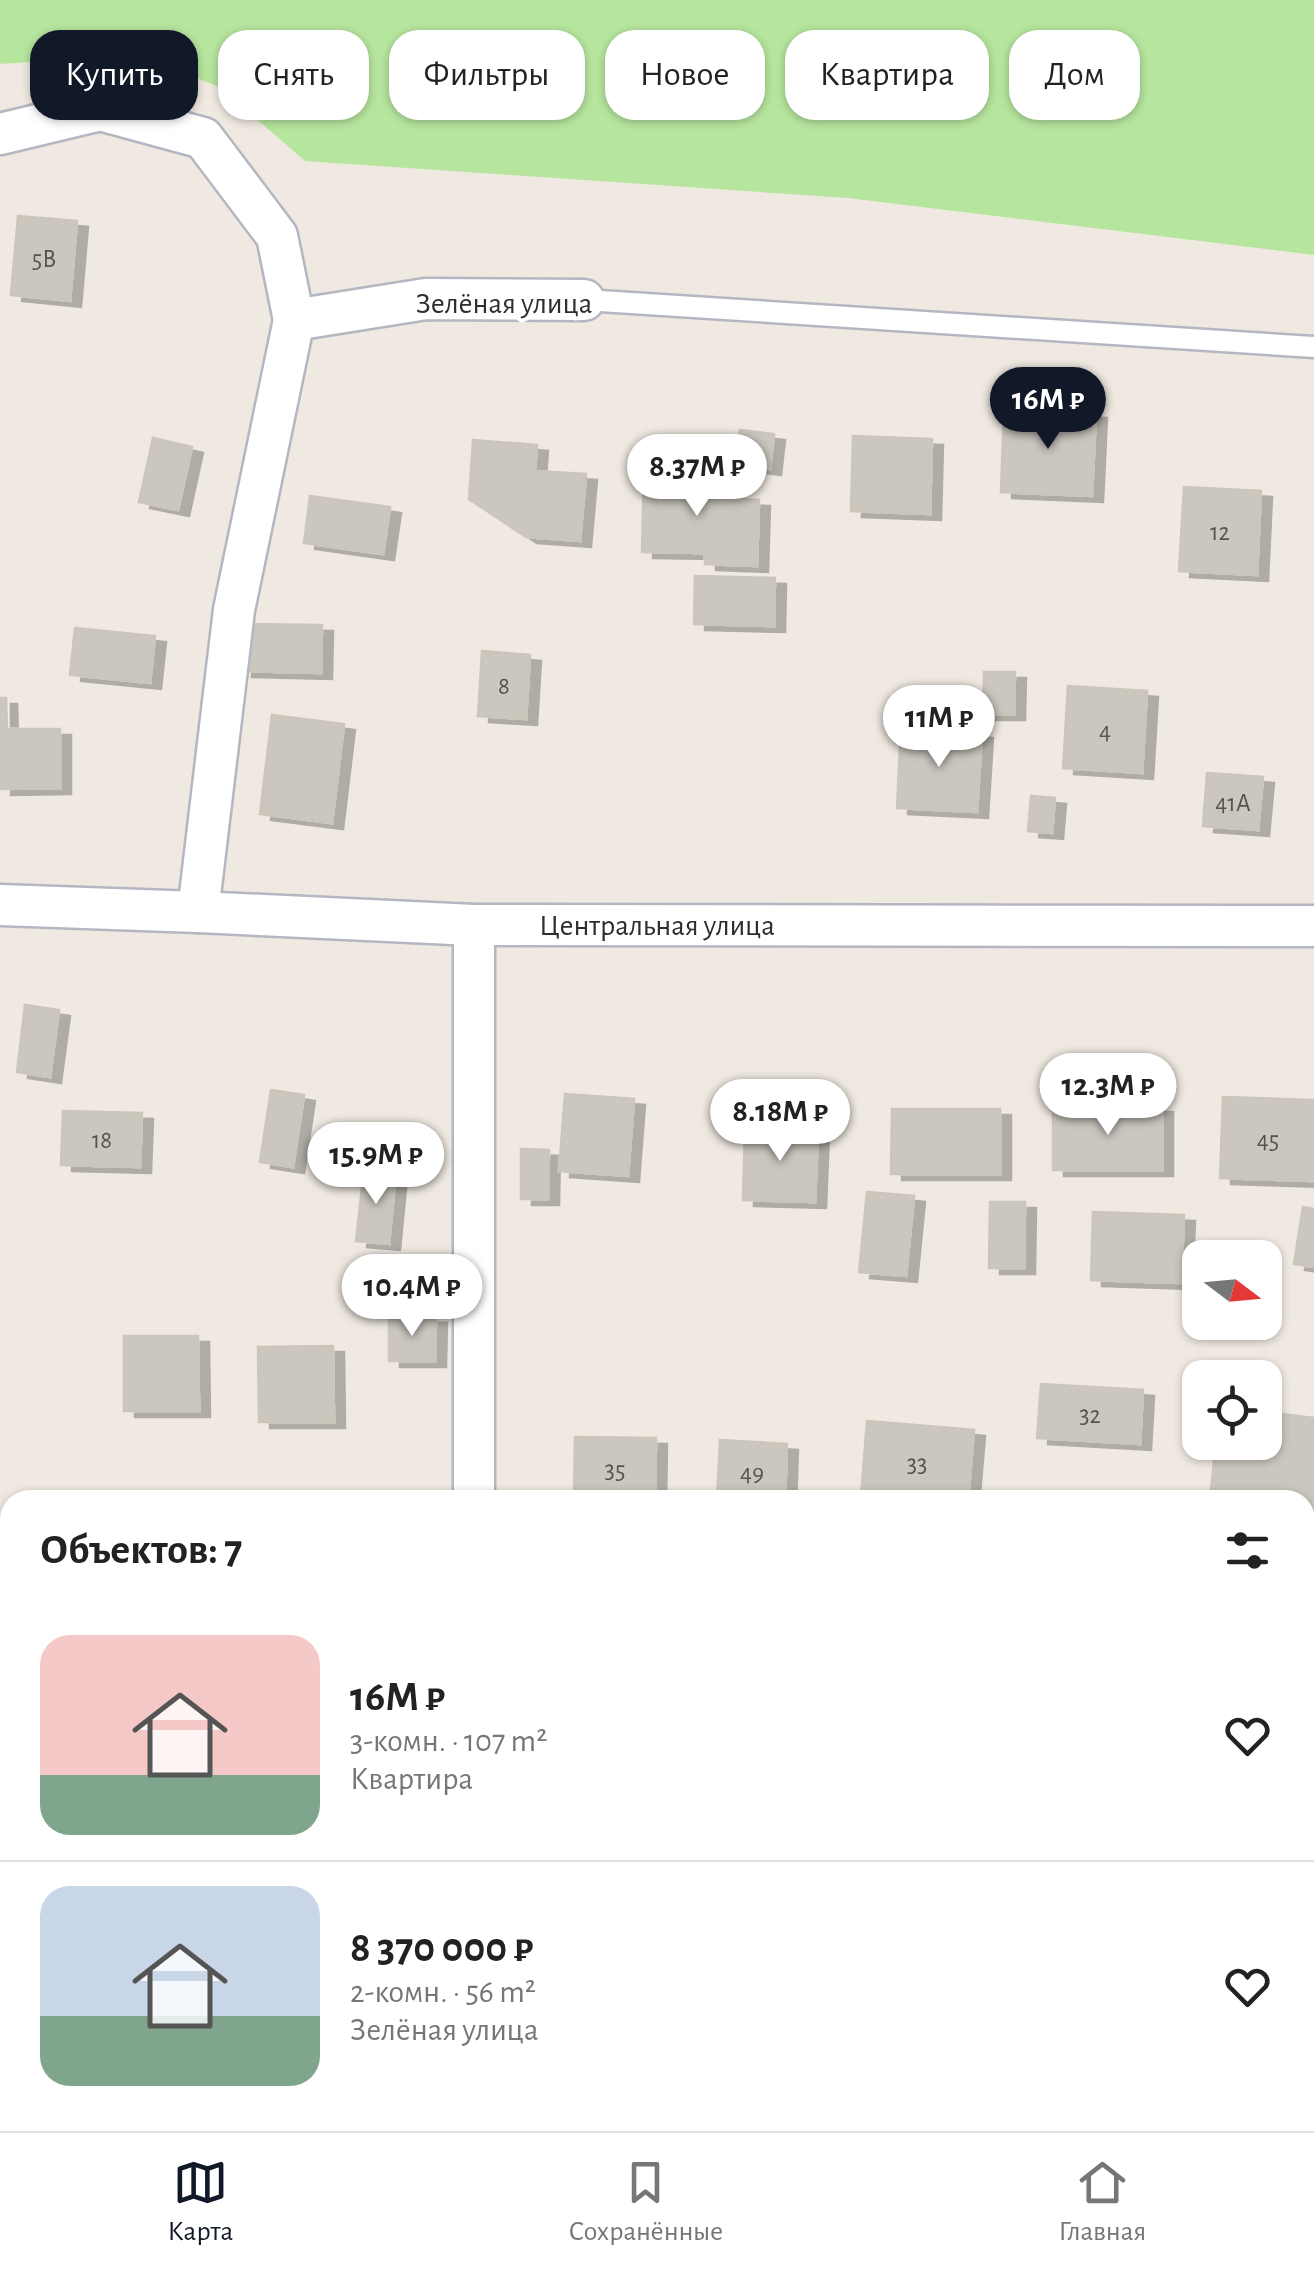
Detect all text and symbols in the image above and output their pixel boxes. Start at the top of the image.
chip: Купить [30,30,198,120]
chip: Снять [218,30,369,120]
chip: Фильтры [389,30,585,120]
chip: Новое [605,30,765,120]
chip: Квартира [785,30,989,120]
chip: Дом [1009,30,1140,120]
house number: 5В [32,247,56,272]
street label: Зелёная улица [416,289,592,319]
pin: 16M ₽ [978,367,1118,452]
text: 16M ₽ [1012,383,1084,415]
pin: 8.37M ₽ [605,434,789,519]
text: 8.37M ₽ [649,450,745,482]
house number: 12 [1210,520,1230,545]
house number: 8 [498,674,510,699]
pin: 11M ₽ [869,685,1009,770]
text: 11M ₽ [905,701,973,733]
house number: 4 [1099,719,1111,744]
house number: 41А [1215,791,1251,816]
street label: Центральная улица [539,911,775,941]
pin: 12.3M ₽ [1016,1053,1200,1138]
text: 12.3M ₽ [1061,1069,1155,1101]
pin: 8.18M ₽ [688,1079,872,1164]
text: 8.18M ₽ [732,1095,828,1127]
pin: 15.9M ₽ [284,1122,468,1207]
house number: 18 [92,1128,112,1153]
house number: 45 [1257,1128,1279,1153]
text: 15.9M ₽ [329,1138,423,1170]
north arrow [1182,1240,1282,1340]
map controls [1182,1240,1282,1460]
pin: 10.4M ₽ [320,1254,504,1339]
text: 10.4M ₽ [364,1270,460,1302]
button: locate [1182,1360,1282,1460]
house number: 32 [1079,1403,1101,1428]
house number: 33 [907,1452,927,1477]
house number: 35 [605,1458,625,1483]
house number: 49 [740,1461,764,1486]
icon: filters [1220,1523,1275,1578]
text: Объектов: 7 [40,1529,242,1571]
icon: home [120,1675,240,1795]
text: 16M ₽ [350,1676,445,1718]
icon: heart [1220,1708,1275,1763]
text: 3-комн. · 107 m² [350,1725,547,1757]
text: Квартира [350,1763,473,1795]
icon: home [120,1926,240,2046]
text: 8 370 000 ₽ [350,1927,533,1969]
icon: heart [1220,1959,1275,2014]
text: 2-комн. · 56 m² [350,1976,536,2008]
text: Зелёная улица [350,2014,539,2046]
tab: Карта [168,2155,233,2249]
tab: Сохранённые [568,2155,723,2249]
tab: Главная [1058,2155,1146,2249]

